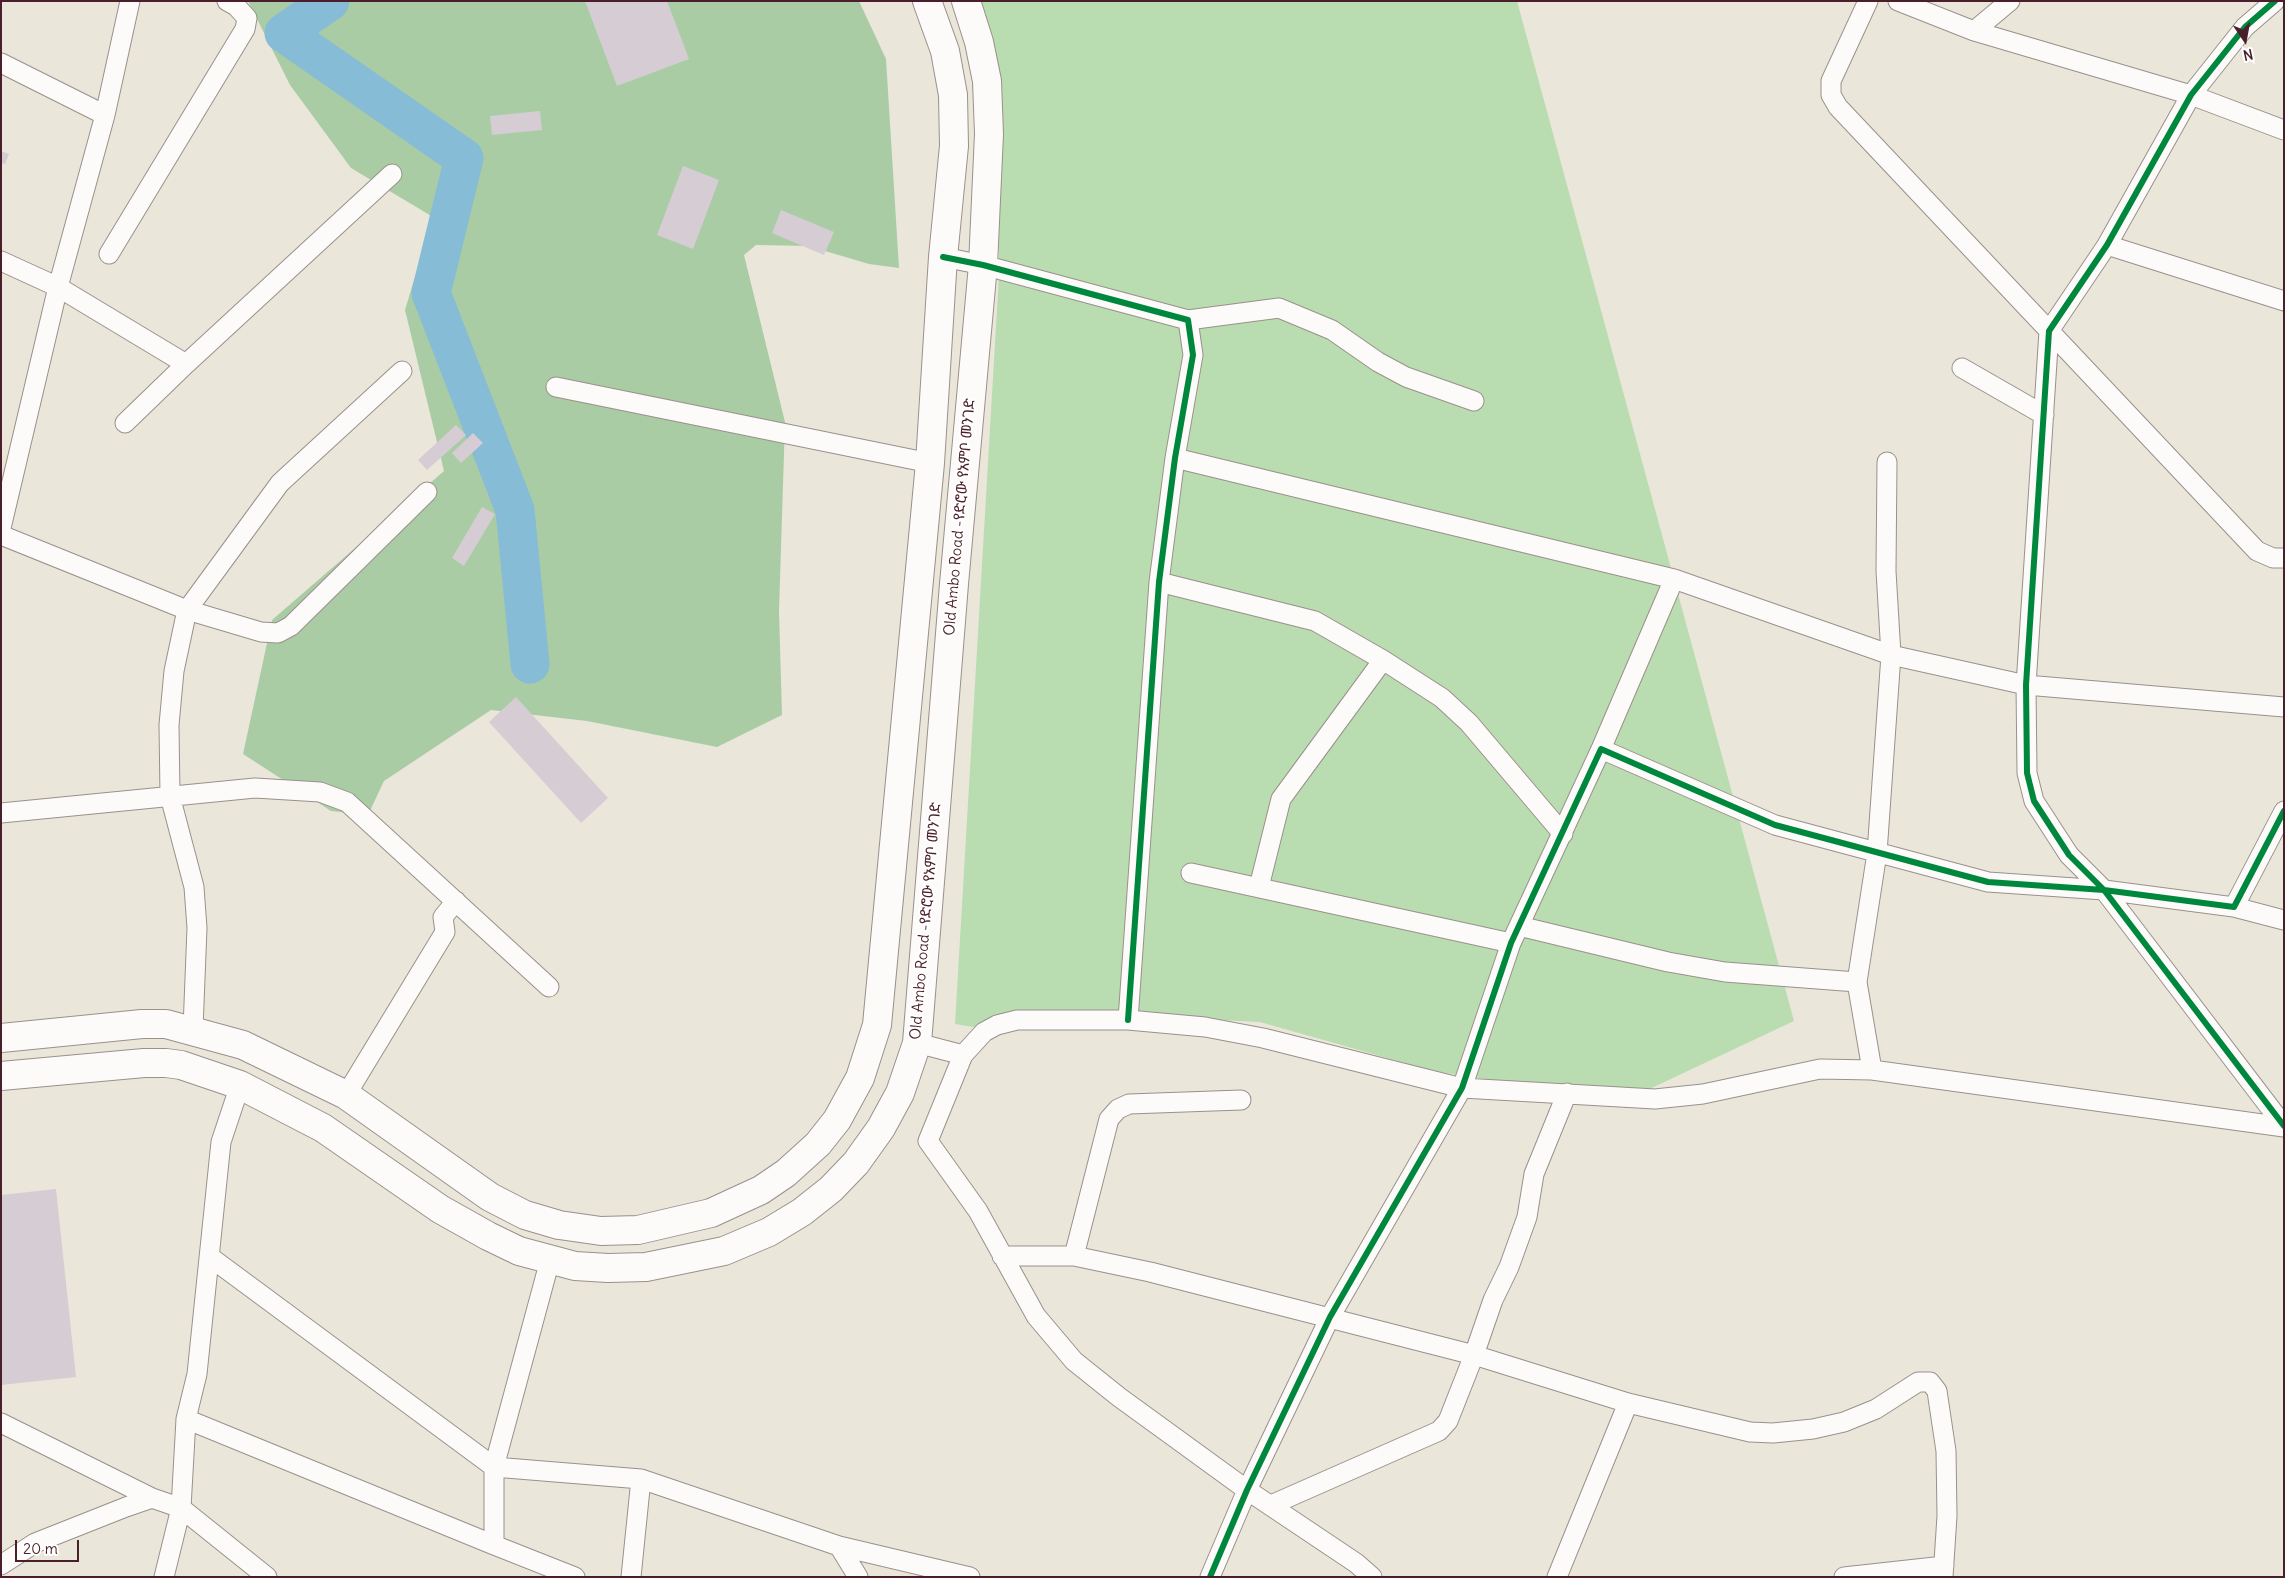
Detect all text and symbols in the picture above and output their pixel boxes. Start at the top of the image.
north arrow [2220,15,2270,65]
text: N [2242,45,2255,64]
street label: Old Ambo Road -የድሮው የአምቦ መንገድ [941,398,979,636]
street label: Old Ambo Road -የድሮው የአምቦ መንገድ [907,802,945,1040]
scale bar [18,1530,81,1562]
text: 20 m [23,1539,58,1558]

